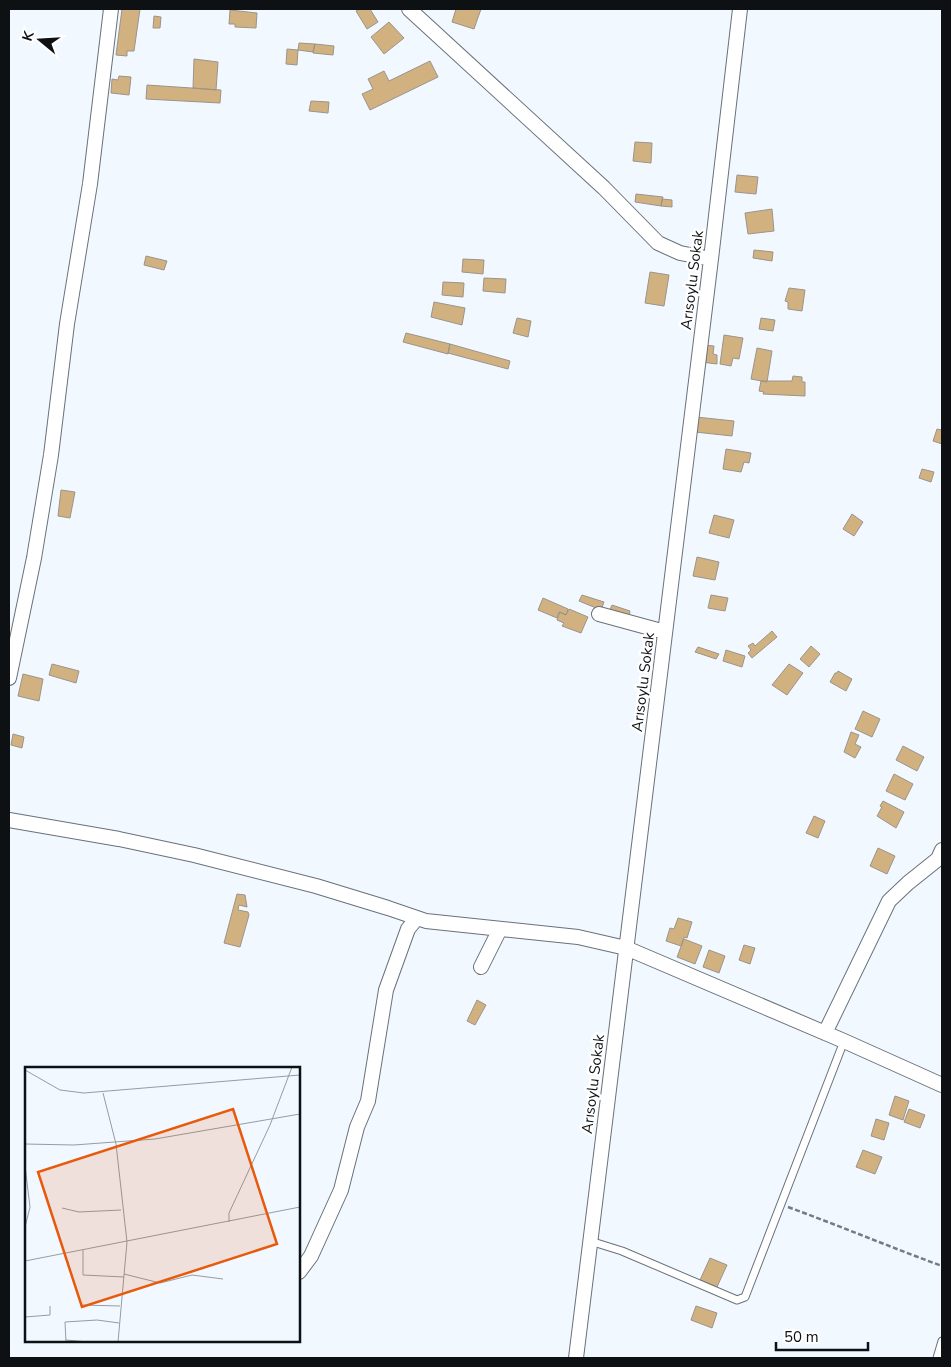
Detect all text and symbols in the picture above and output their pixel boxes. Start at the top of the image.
north arrow [15,15,65,65]
text: K [18,28,39,43]
street label: Arısoylu Sokak [676,229,708,331]
street label: Arısoylu Sokak [627,631,659,733]
street label: Arısoylu Sokak [577,1033,609,1135]
inset map [25,1067,300,1342]
scale bar [776,1320,868,1352]
text: 50 m [784,1327,819,1347]

